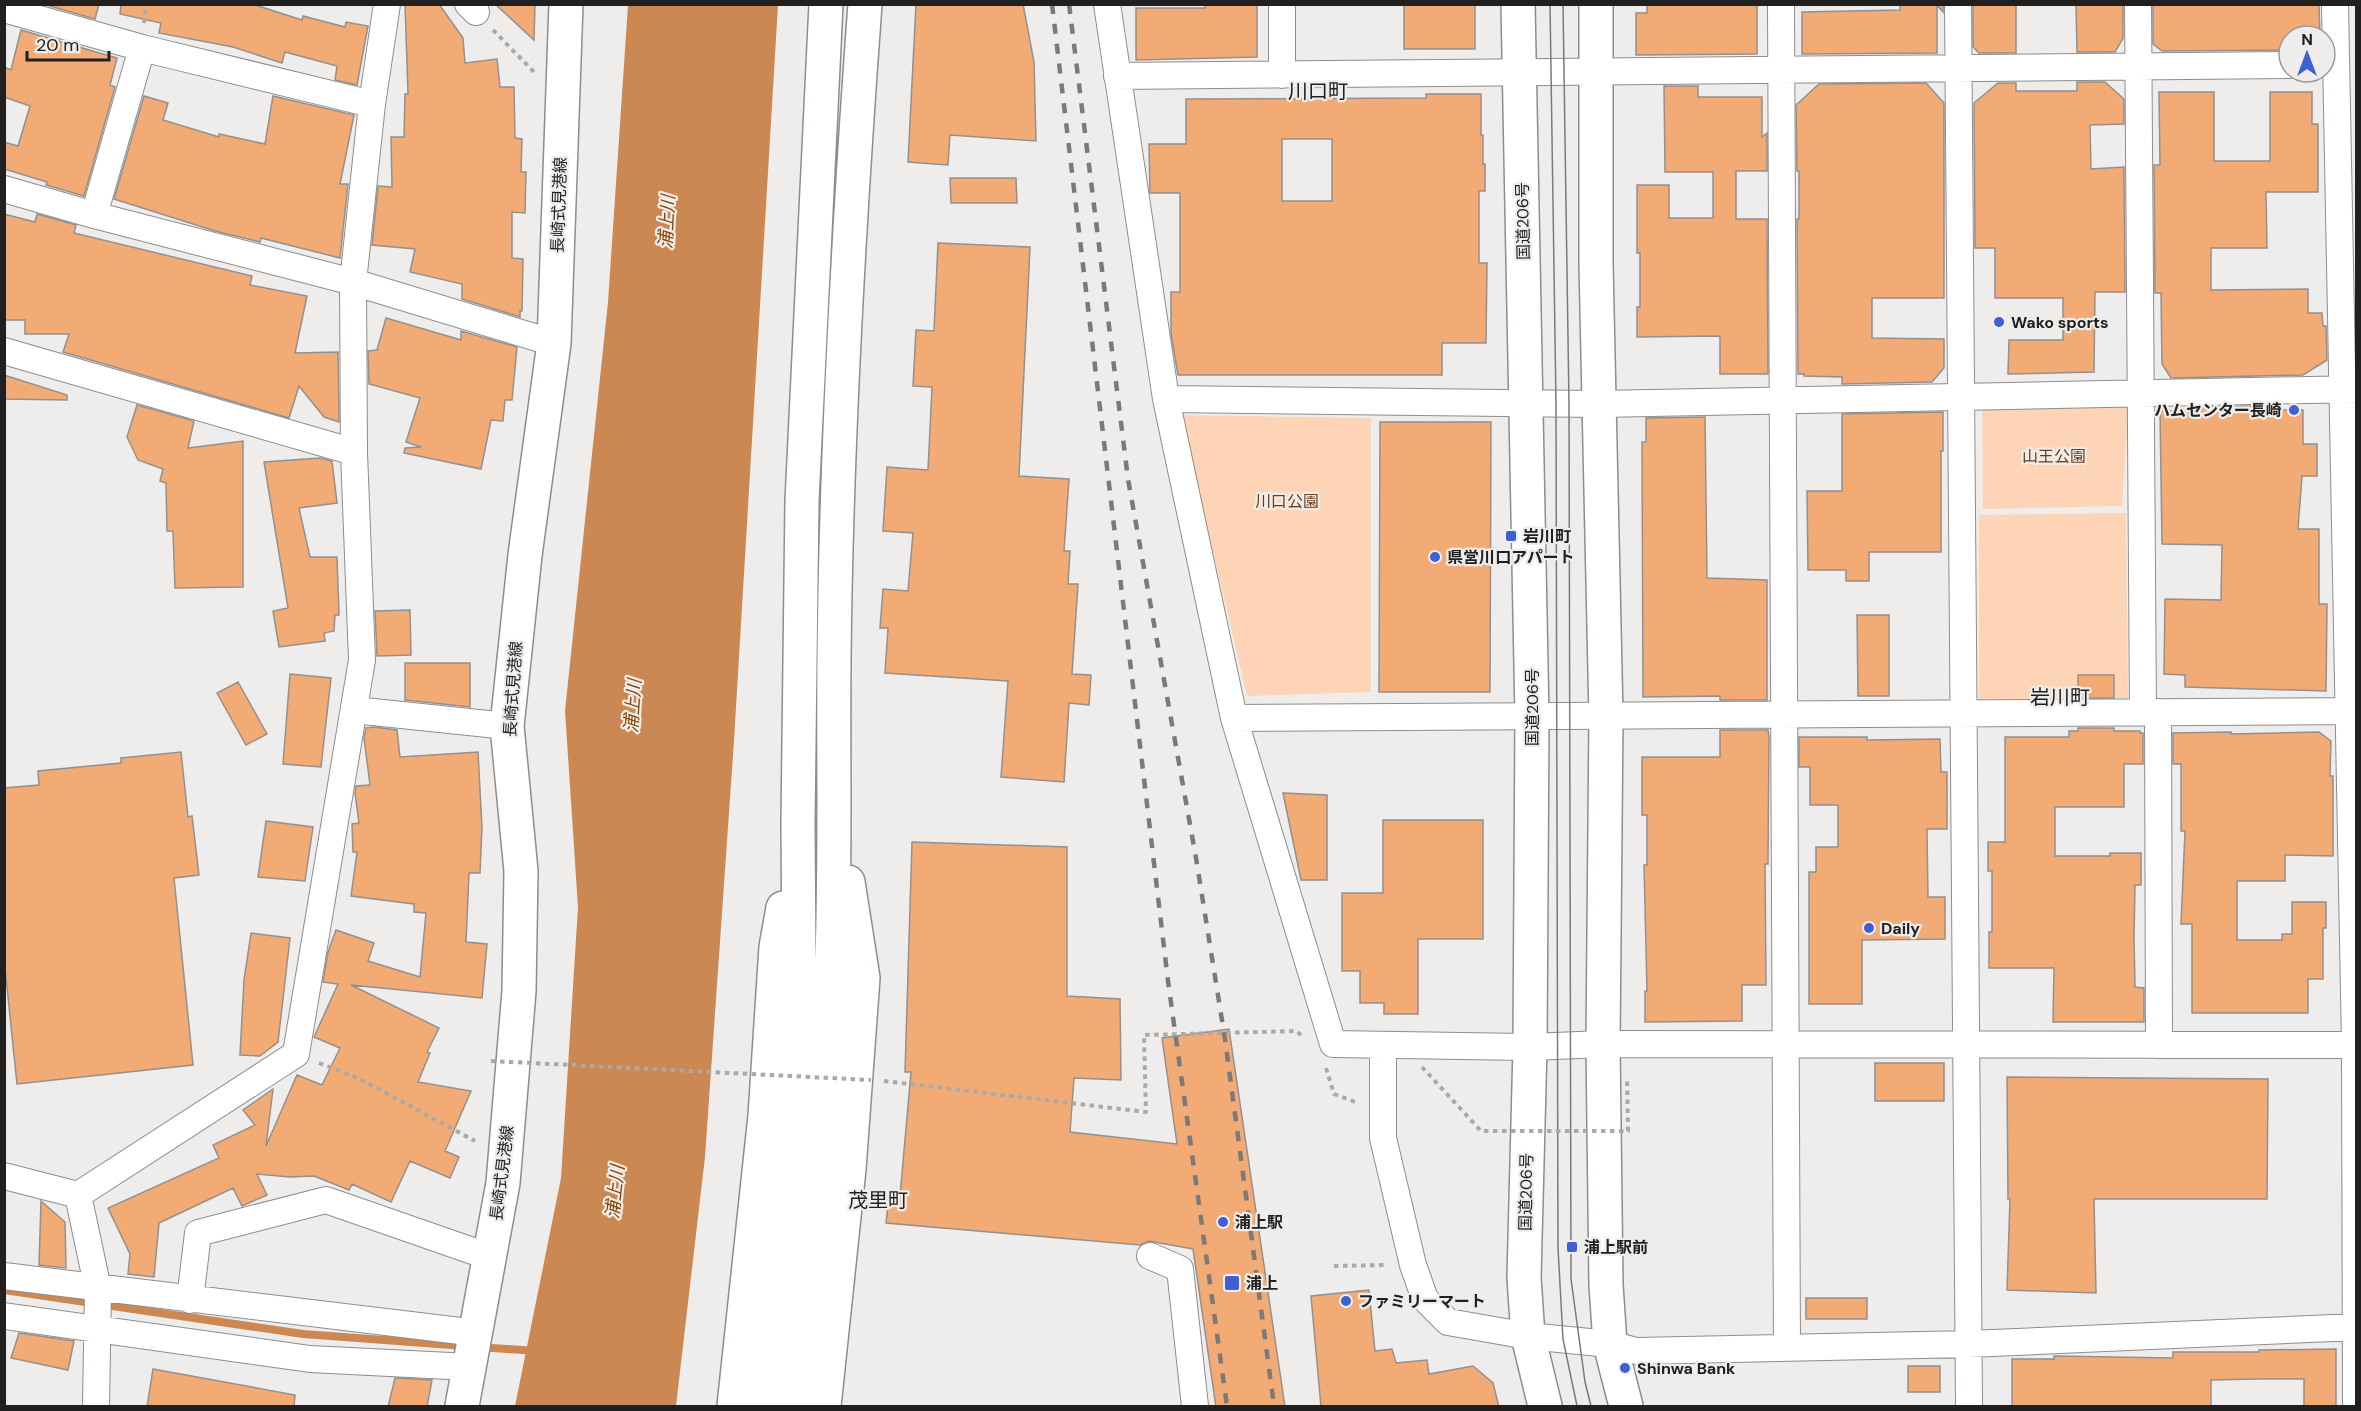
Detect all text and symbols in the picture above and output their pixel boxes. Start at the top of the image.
scale bar [27,24,110,62]
north arrow [2277,24,2337,84]
text: N [2301,29,2313,50]
text: 20 m [36,33,79,57]
district label: 川口町 [1288,78,1348,104]
street label: 長崎式見港線 [547,157,571,253]
street label: 国道206号 [1512,182,1534,260]
water label: 浦上川 [654,192,681,250]
place label: Wako sports [2011,312,2109,333]
marker: Wako sports [1992,315,2006,329]
place label: ハムセンター長崎 [2154,400,2282,421]
marker: ハムセンター長崎 [2287,403,2301,417]
park label: 山王公園 [2022,446,2086,467]
park label: 川口公園 [1255,491,1319,512]
place label: 岩川町 [1523,526,1571,547]
marker: 岩川町 [1504,529,1518,543]
place label: 県営川口アパート [1447,547,1575,568]
marker: 県営川口アパート [1428,550,1442,564]
street label: 長崎式見港線 [499,640,527,738]
street label: 国道206号 [1522,668,1543,746]
water label: 浦上川 [619,676,647,734]
district label: 岩川町 [2030,684,2090,710]
place label: Daily [1881,918,1920,939]
marker: Daily [1862,921,1876,935]
street label: 長崎式見港線 [486,1124,518,1222]
street label: 国道206号 [1515,1153,1537,1231]
water label: 浦上川 [600,1162,630,1220]
district label: 茂里町 [848,1187,908,1213]
place label: 浦上駅 [1235,1212,1283,1233]
marker: 浦上駅 [1216,1215,1230,1229]
place label: 浦上駅前 [1584,1237,1648,1258]
marker: 浦上駅前 [1565,1240,1579,1254]
place label: 浦上 [1246,1273,1278,1294]
marker: 浦上 [1223,1274,1241,1292]
place label: ファミリーマート [1358,1291,1486,1312]
marker: ファミリーマート [1339,1294,1353,1308]
place label: Shinwa Bank [1637,1358,1736,1379]
marker: Shinwa Bank [1618,1361,1632,1375]

